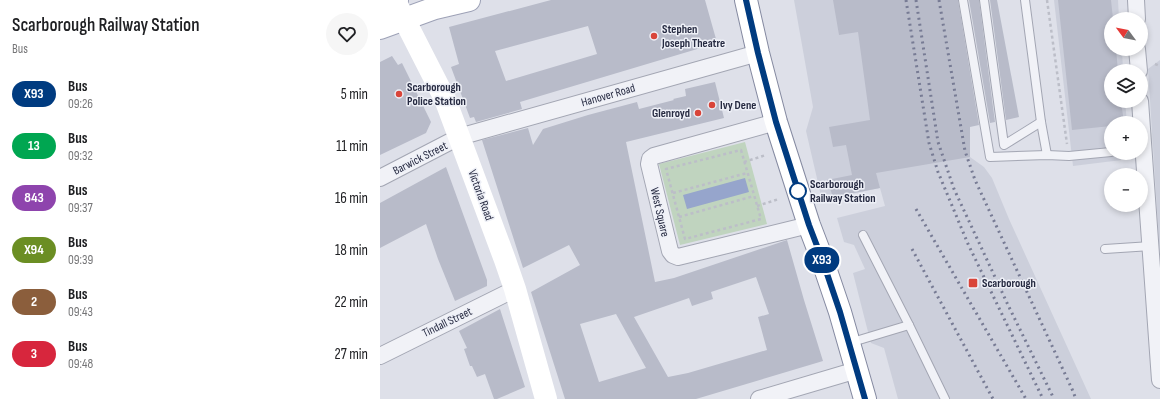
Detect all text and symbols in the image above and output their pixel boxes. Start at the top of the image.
north arrow [1104,12,1148,56]
map controls [1104,12,1148,212]
button: heart [326,13,368,55]
text: Scarborough Railway Station [12,14,199,37]
place label: Stephen Joseph Theatre [661,22,725,51]
marker: Stephen Joseph Theatre [649,31,659,41]
text: Bus [12,41,28,57]
button: layers [1104,64,1148,108]
text: Bus [68,77,87,96]
place label: Scarborough Police Station [407,80,466,109]
street label: Hanover Road [579,81,637,110]
text: X93 [24,85,44,102]
text: 5 min [341,85,368,104]
marker: Scarborough Police Station [394,89,404,99]
text: 09:26 [68,96,93,112]
place label: Ivy Dene [720,98,756,113]
marker: Ivy Dene [707,100,717,110]
place label: Glenroyd [652,106,690,121]
marker: Glenroyd [693,108,703,118]
button: + [1104,116,1148,160]
text: Bus [68,129,87,148]
text: 13 [28,137,40,154]
text: 11 min [336,137,368,156]
street label: Barwick Street [390,138,450,179]
text: 09:32 [68,148,93,164]
street label: Victoria Road [464,168,497,223]
button: − [1104,168,1148,212]
place label: Scarborough Railway Station [810,177,876,206]
text: Bus [68,181,87,200]
marker: Scarborough Railway Station [789,182,807,200]
street label: West Square [647,186,672,238]
text: 843 [24,189,44,206]
text: 16 min [335,189,368,208]
text: 09:37 [68,200,93,216]
text: Bus [68,233,87,252]
text: X94 [24,241,44,258]
text: 18 min [335,241,368,260]
line badge: X93 [799,247,845,273]
text: X93 [812,251,832,268]
text: 09:39 [68,252,93,268]
place label: Scarborough [982,276,1036,291]
marker: Scarborough [967,277,979,289]
text: Bus [68,285,87,304]
text: 2 [31,293,37,310]
text: 22 min [334,293,368,312]
text: 09:43 [68,304,93,320]
street label: Tindall Street [420,304,475,341]
text: Bus [68,337,87,356]
text: 3 [31,345,37,362]
text: 27 min [335,345,368,364]
text: 09:48 [68,356,93,372]

